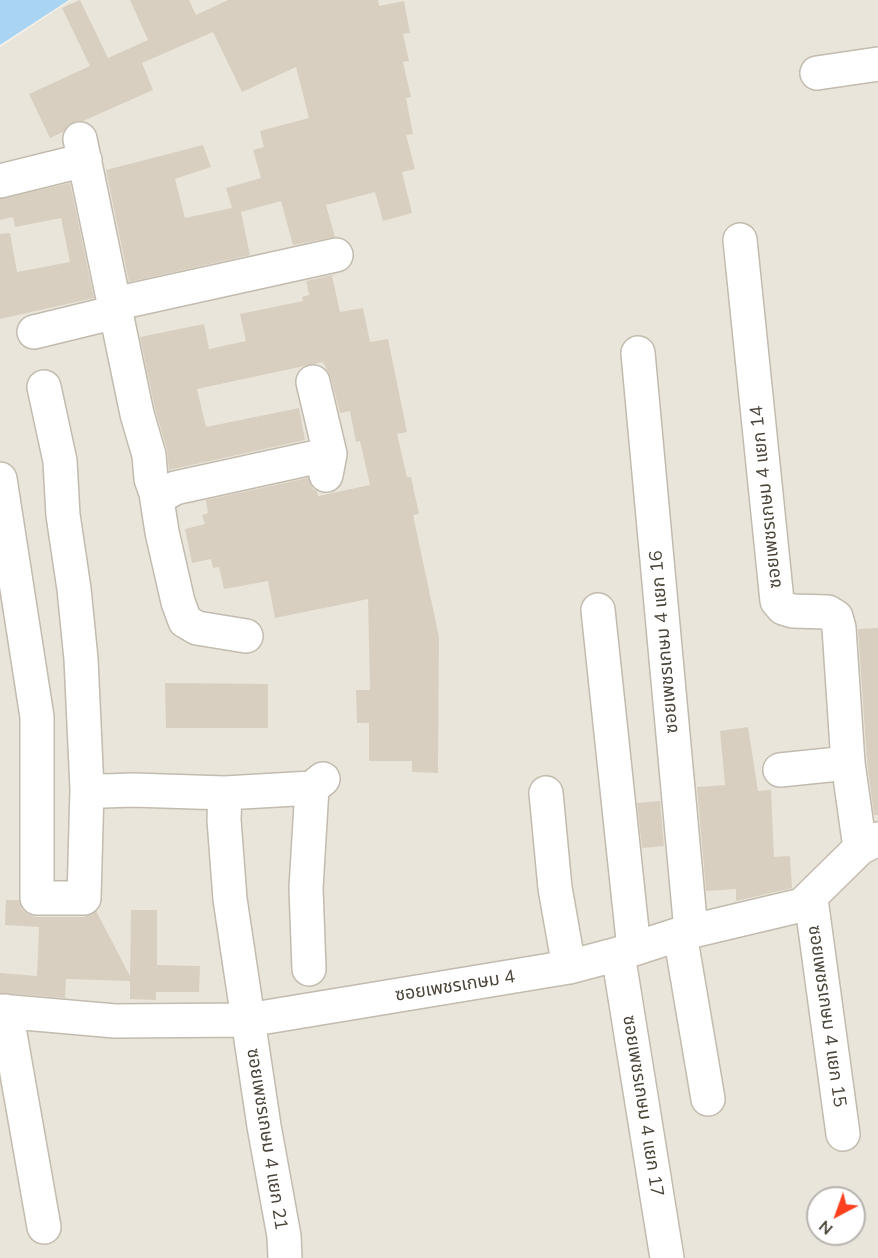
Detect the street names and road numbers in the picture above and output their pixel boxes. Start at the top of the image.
street label: ซอยเพชรเกษม 4 แยก 14 [746,405,786,589]
street label: ซอยเพชรเกษม 4 แยก 16 [645,550,683,734]
street label: ซอยเพชรเกษม 4 แยก 15 [804,924,850,1108]
street label: ซอยเพชรเกษม 4 [393,966,517,1006]
street label: ซอยเพชรเกษม 4 แยก 17 [618,1014,668,1198]
street label: ซอยเพชรเกษม 4 แยก 21 [242,1047,292,1231]

